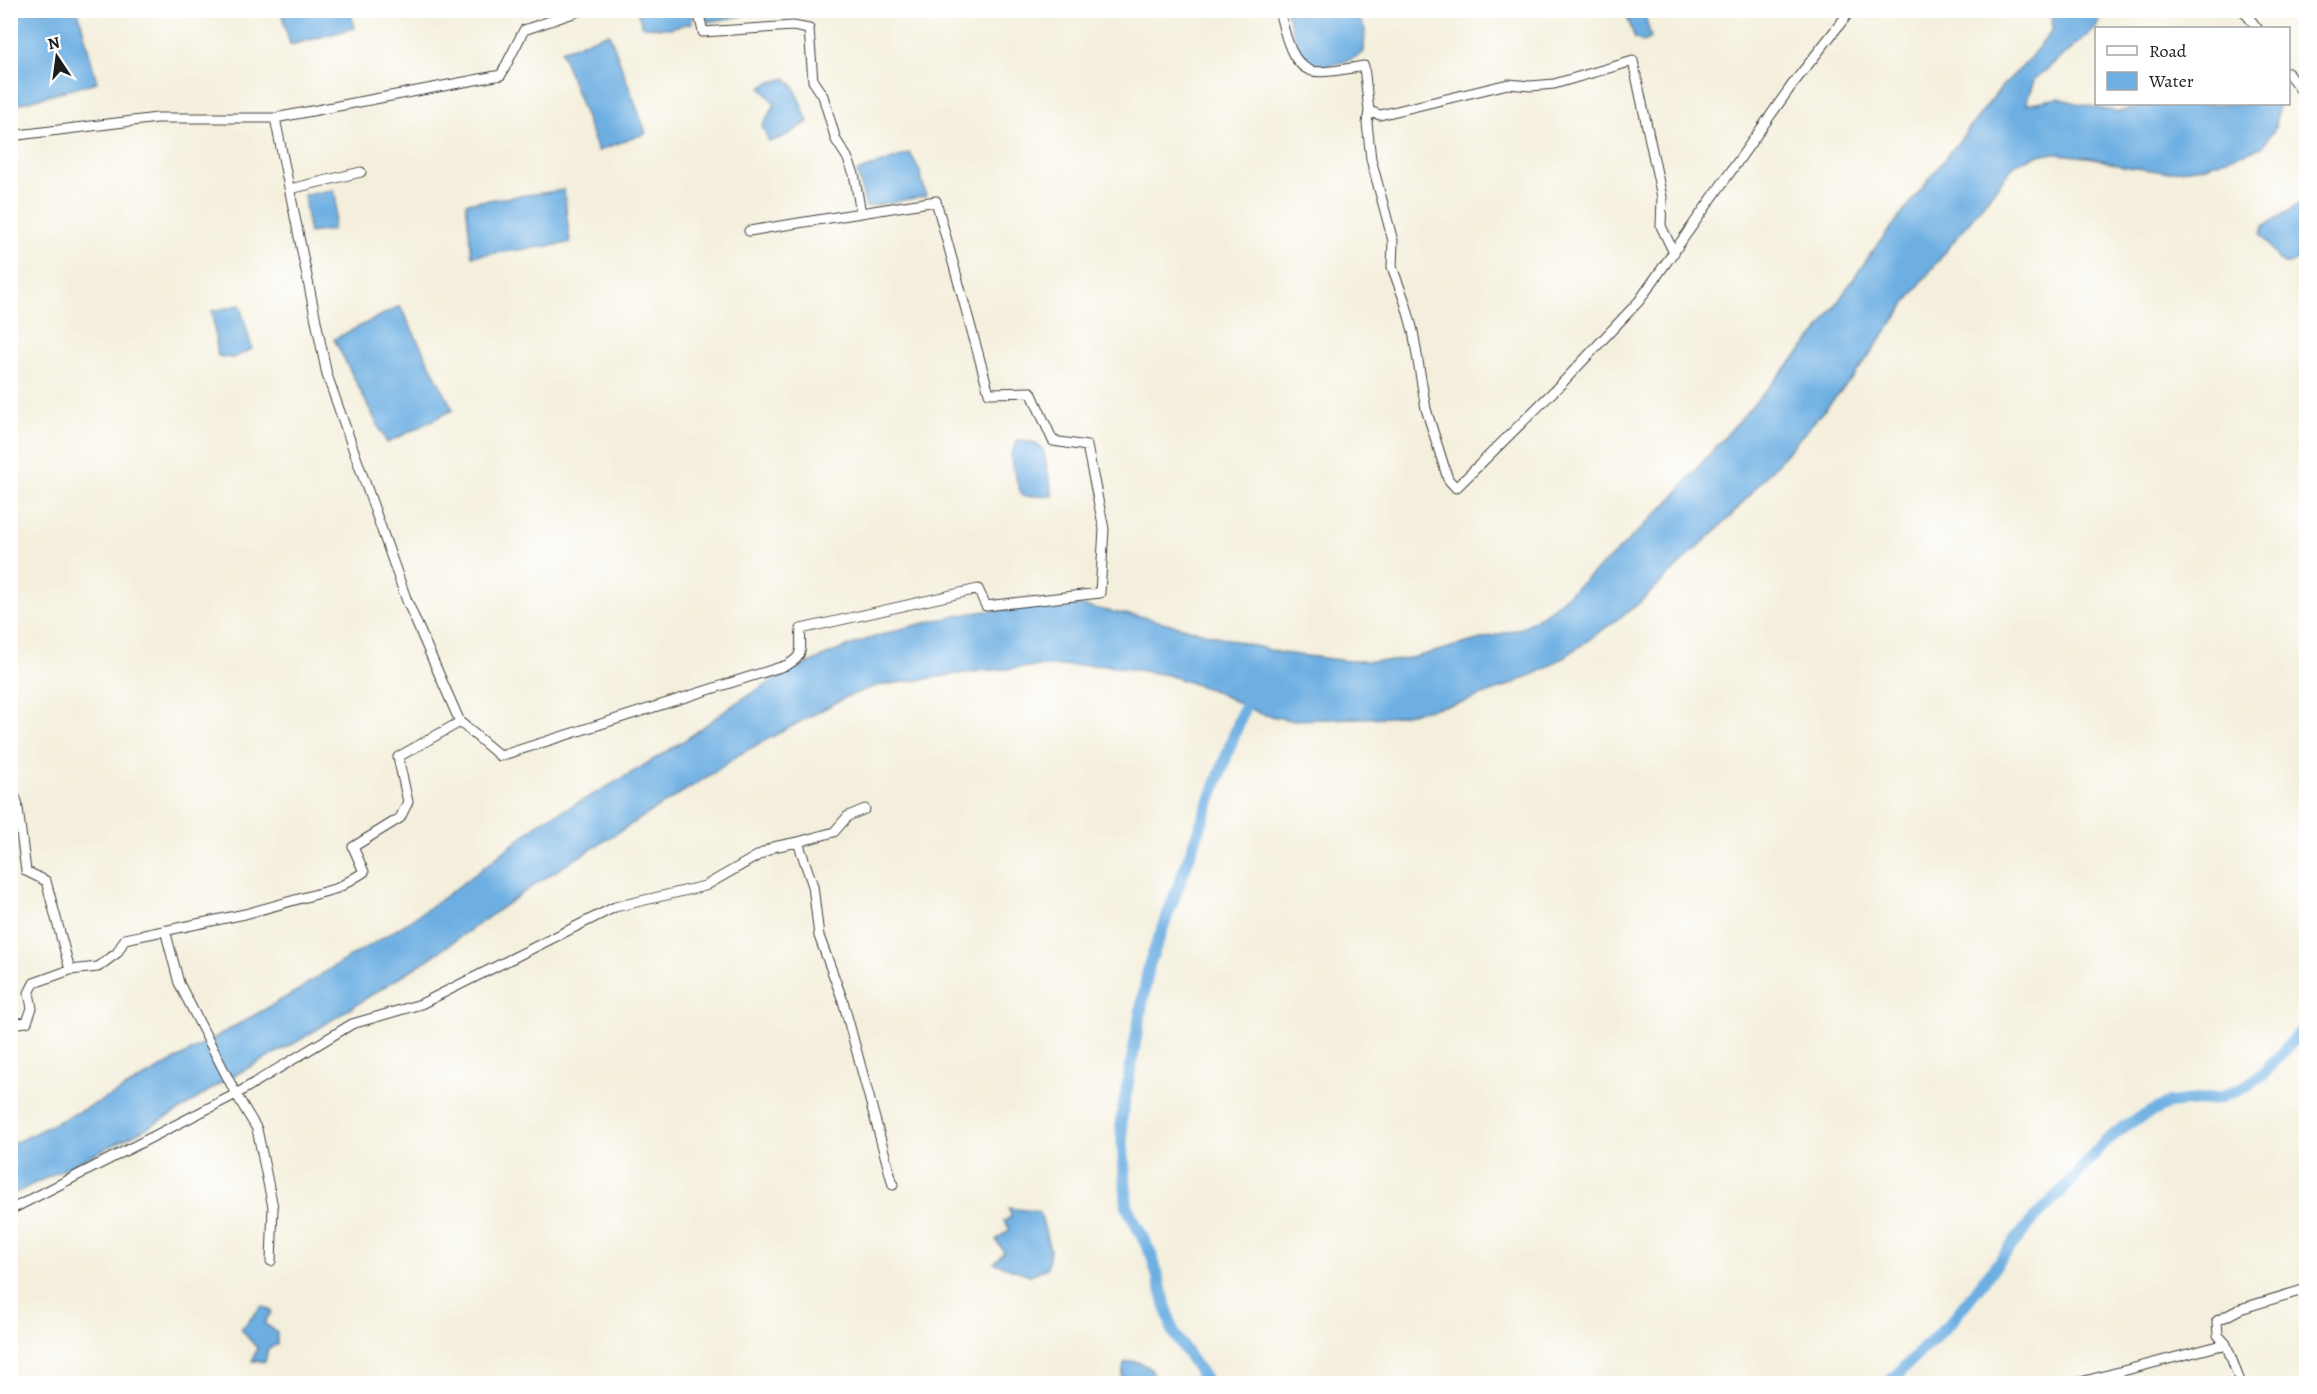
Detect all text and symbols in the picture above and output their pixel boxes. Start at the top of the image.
north arrow [27,27,87,87]
legend [2095,27,2290,105]
text: N [46,31,62,55]
text: Road [2149,39,2187,63]
text: Water [2148,69,2194,93]

